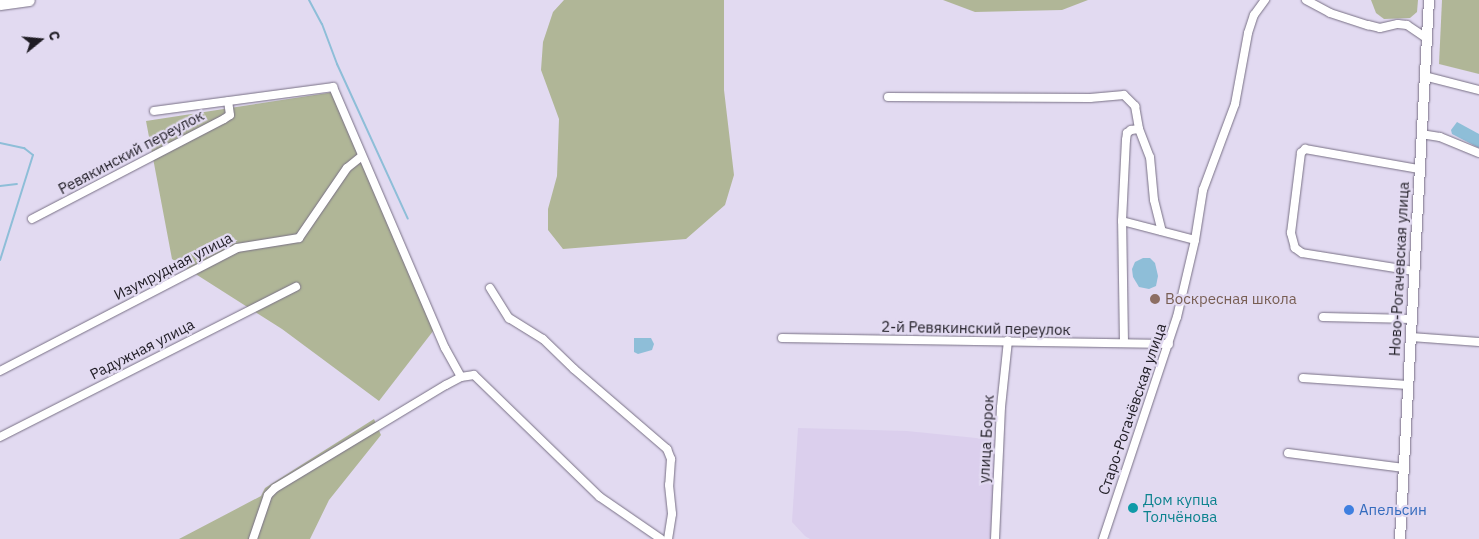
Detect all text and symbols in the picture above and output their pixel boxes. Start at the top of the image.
north arrow [15,15,65,65]
text: С [44,29,64,43]
street label: Ревякинский переулок [55,106,207,198]
street label: Ново-Рогачевская улица [1385,181,1413,357]
street label: Изумрудная улица [111,228,235,304]
place label: Воскресная школа [1165,290,1297,308]
marker: Воскресная школа [1149,293,1161,305]
street label: Радужная улица [87,315,197,383]
street label: 2-й Ревякинский переулок [881,317,1071,339]
street label: Старо-Рогачёвская улица [1094,321,1170,497]
street label: улица Борок [975,394,997,484]
place label: Дом купца Толчёнова [1143,490,1218,525]
place label: Апельсин [1359,501,1427,519]
marker: Дом купца Толчёнова [1127,502,1139,514]
marker: Апельсин [1343,504,1355,516]

